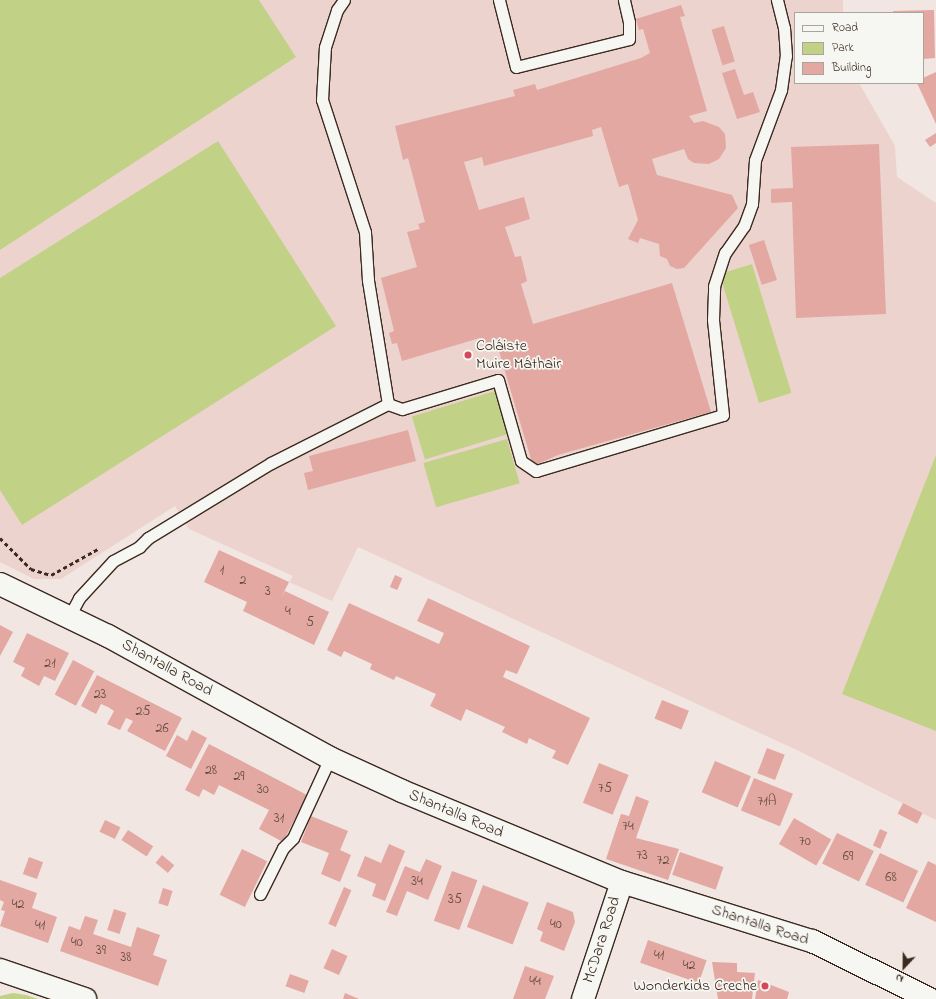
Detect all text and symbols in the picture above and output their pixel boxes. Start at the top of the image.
legend [794,12,924,84]
text: Road [832,19,858,37]
text: Park [832,39,854,57]
text: Building [832,59,871,77]
place label: Coláiste Muire Máthair [476,336,561,374]
marker: Coláiste Muire Máthair [463,350,473,360]
house number: 1 [220,563,224,579]
house number: 2 [240,573,246,589]
house number: 3 [265,584,271,600]
house number: 4 [285,604,291,620]
house number: 5 [306,615,314,631]
street label: Shantalla Road [118,635,216,701]
house number: 21 [44,656,56,672]
house number: 23 [94,687,106,703]
house number: 25 [136,704,150,720]
house number: 26 [155,721,169,737]
house number: 28 [205,763,217,779]
house number: 29 [233,769,245,785]
house number: 75 [598,781,612,797]
house number: 30 [257,782,269,798]
street label: Shantalla Road [406,785,506,843]
house number: 71A [758,794,776,810]
house number: 31 [274,811,284,827]
house number: 74 [622,819,634,835]
house number: 70 [799,834,811,850]
house number: 73 [636,848,648,864]
house number: 69 [843,849,853,865]
house number: 72 [657,853,669,869]
house number: 68 [885,870,897,886]
house number: 34 [411,874,423,890]
house number: 35 [448,892,462,908]
street label: McDara Road [579,894,625,986]
house number: 42 [12,897,24,913]
street label: Shantalla Road [709,900,811,950]
house number: 40 [550,917,562,933]
house number: 41 [35,918,45,934]
house number: 40 [71,935,83,951]
house number: 39 [96,943,106,959]
north arrow [884,947,924,987]
house number: 41 [654,948,664,964]
house number: 38 [120,950,132,966]
house number: 42 [683,958,695,974]
text: N [893,969,906,987]
house number: 44 [529,974,541,990]
place label: Wonderkids Creche [633,976,757,996]
marker: Wonderkids Creche [760,981,770,991]

